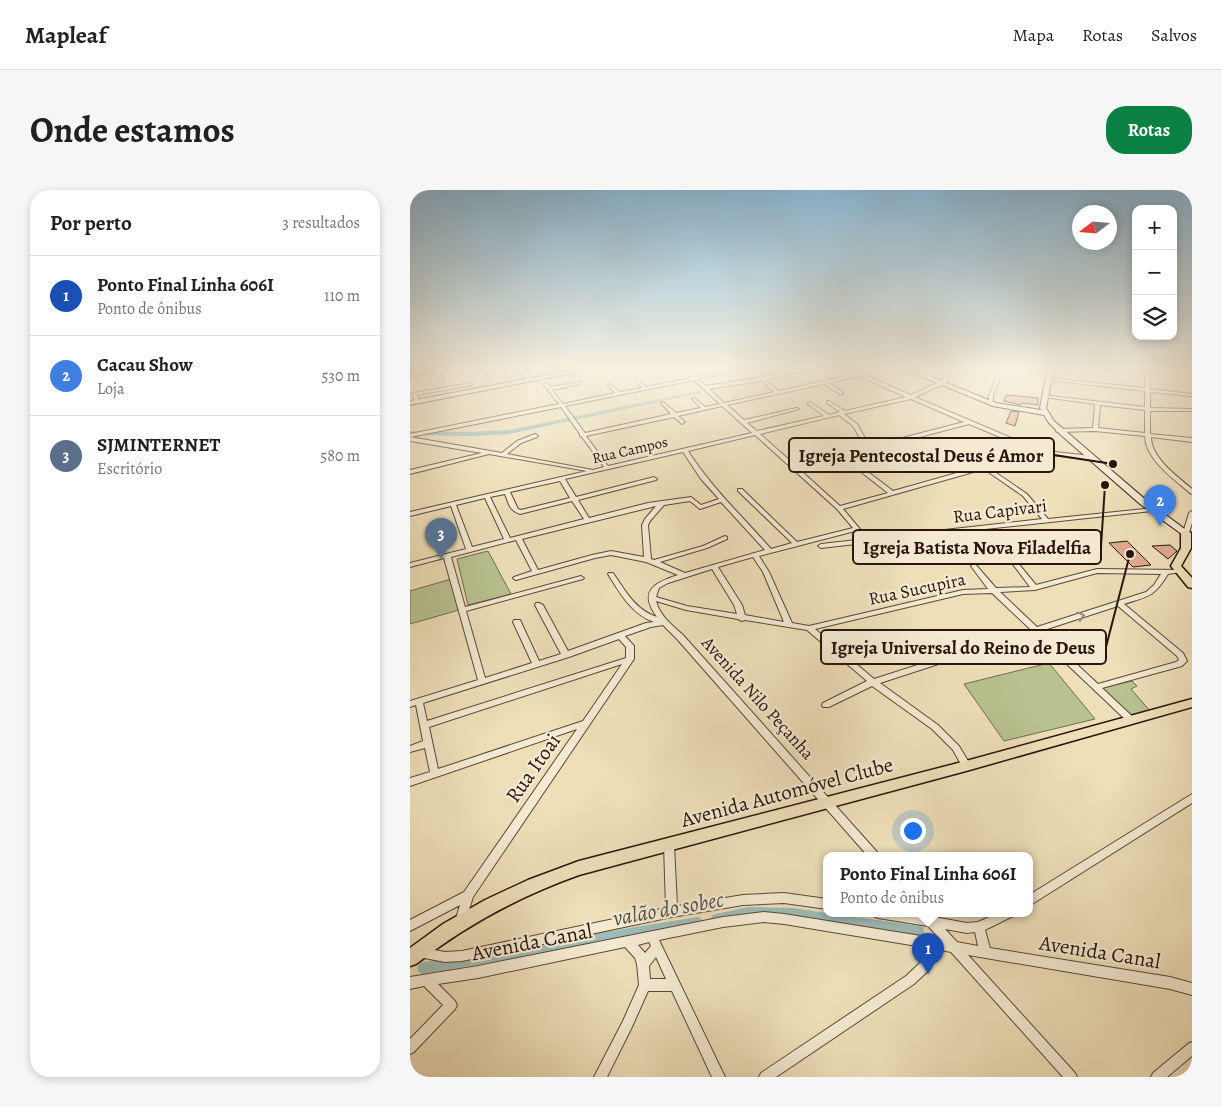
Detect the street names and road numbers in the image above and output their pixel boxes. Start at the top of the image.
street label: Rua Campos [590,432,670,468]
street label: Rua Capivari [952,493,1048,529]
street label: Rua Sucupira [866,567,968,611]
street label: Avenida Nilo Peçanha [696,630,820,765]
street label: Rua Itoai [499,728,567,808]
street label: Avenida Automóvel Clube [677,750,896,834]
street label: Avenida Canal [468,917,595,968]
street label: Avenida Canal [1036,928,1163,975]

